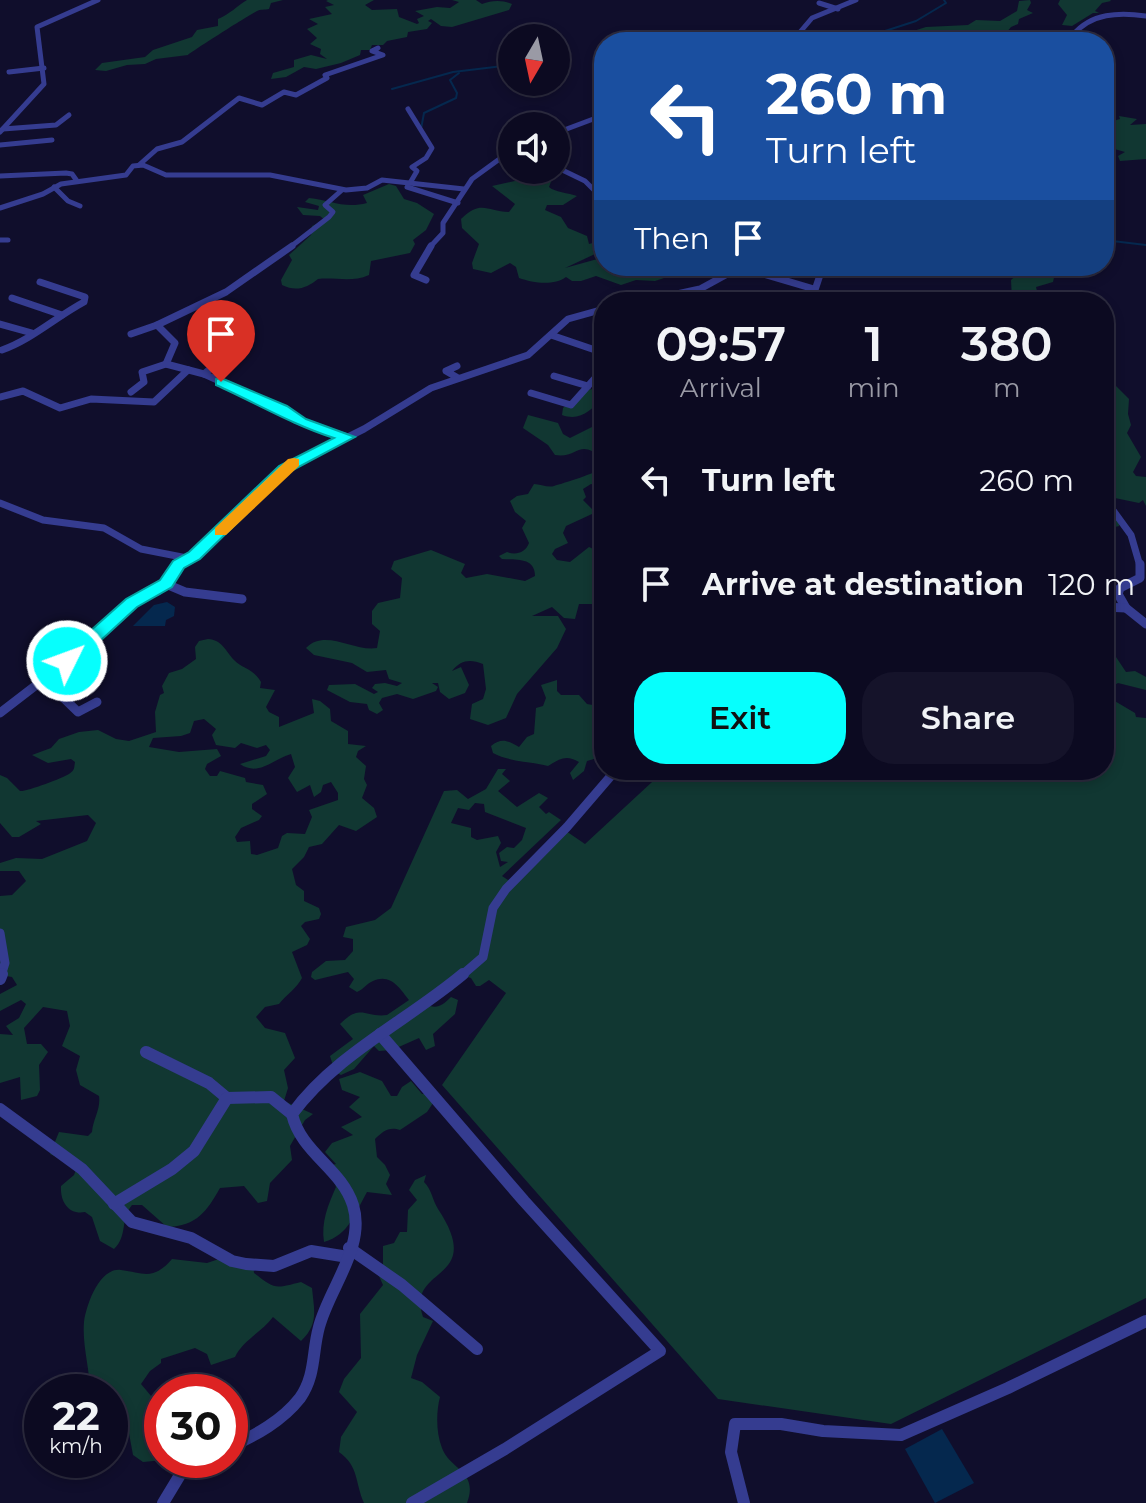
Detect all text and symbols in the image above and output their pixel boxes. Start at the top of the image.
north arrow [498,24,570,96]
map controls [498,24,570,184]
text: 260 m [766,60,947,128]
icon: left [634,64,738,168]
button: sound [498,112,570,184]
text: Turn left [766,128,917,172]
icon: arrive [726,216,770,260]
text: Then [634,220,710,257]
pin [187,300,255,382]
icon: arrive [199,312,243,356]
text: 09:57 [655,315,786,373]
text: 1 [864,315,883,373]
text: 380 [961,315,1053,373]
text: Arrival [680,372,762,404]
text: min [848,372,900,404]
text: m [993,372,1021,404]
icon: left [634,458,678,502]
text: Turn left [702,462,835,499]
text: 260 m [979,462,1074,499]
icon: arrive [634,562,678,606]
text: Arrive at destination [702,566,1024,603]
text: 120 m [1048,566,1135,603]
position arrow [25,619,109,703]
button: Exit [634,672,846,764]
button: Share [862,672,1074,764]
speed limit sign: 30 [144,1374,248,1478]
text: 22 [52,1391,100,1440]
text: km/h [49,1434,103,1458]

